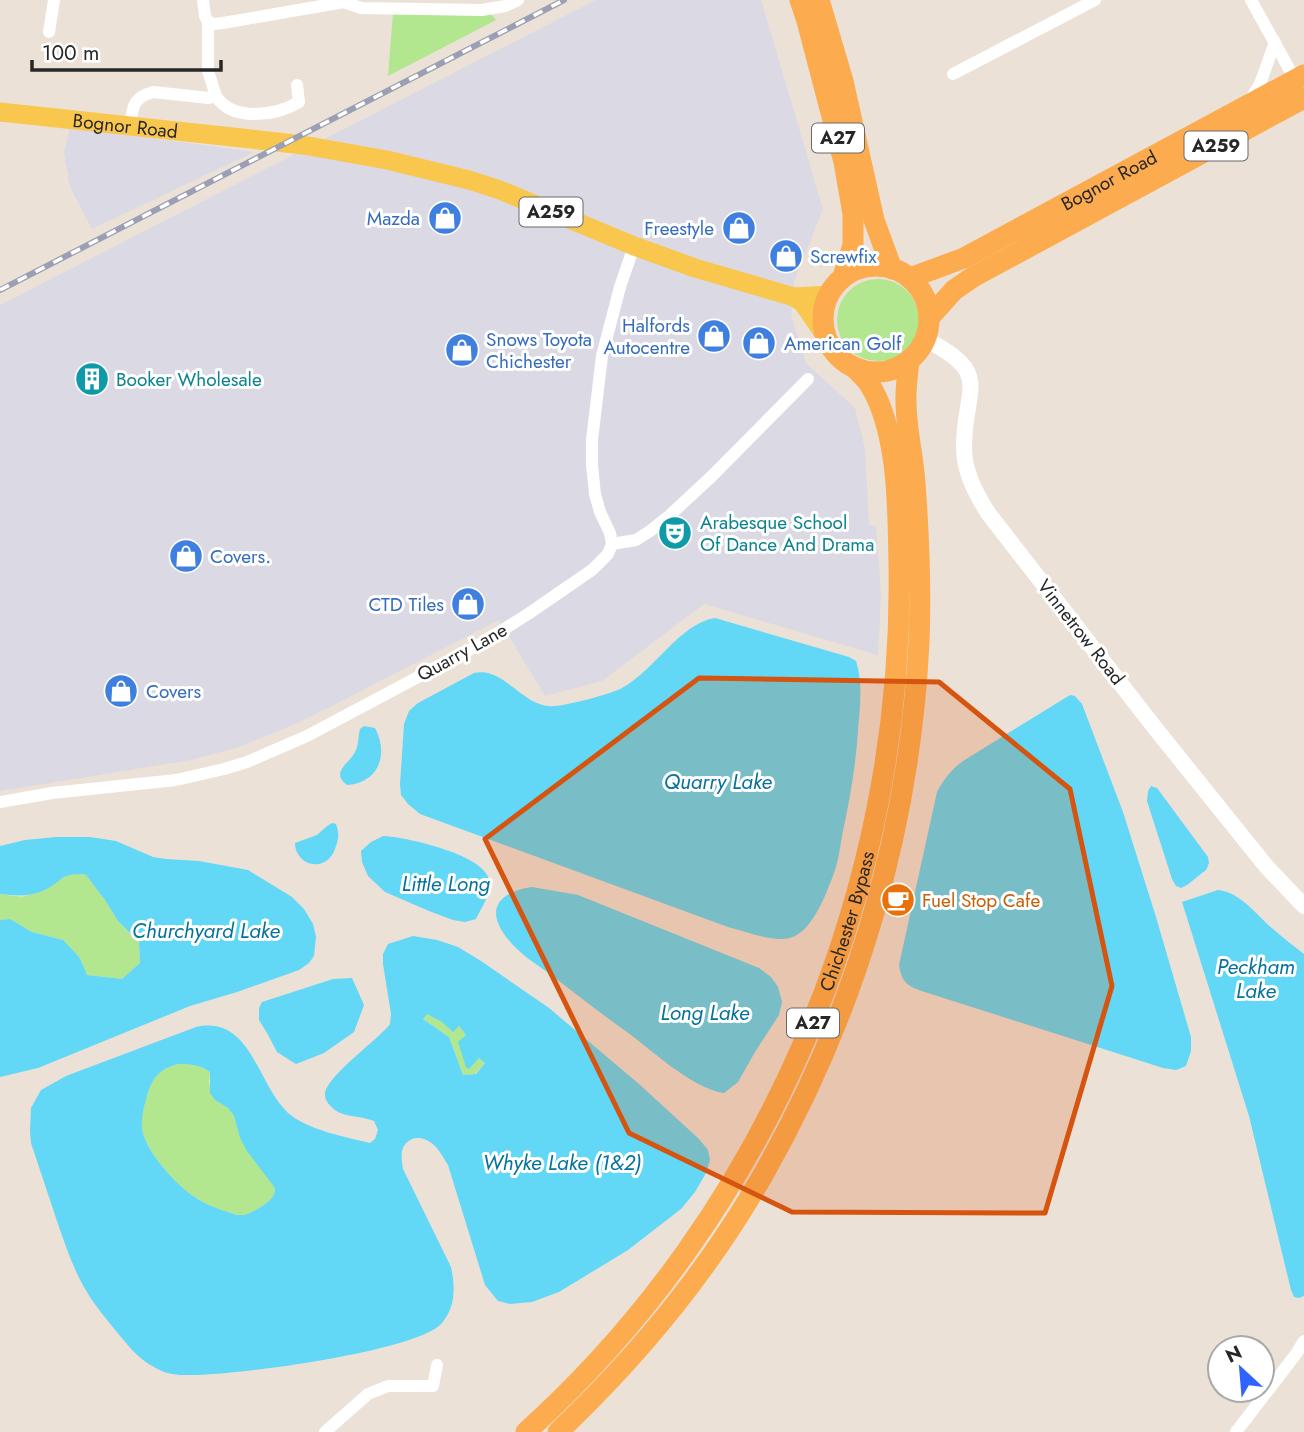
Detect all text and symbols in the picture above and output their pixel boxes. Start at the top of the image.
scale bar [32,28,220,72]
text: 100 m [42,38,99,68]
street label: Bognor Road [71,106,179,145]
road number: A27 [812,124,864,153]
road number: A259 [1184,132,1248,160]
street label: Bognor Road [1056,143,1162,217]
road number: A259 [520,197,582,226]
shop icon: Mazda [426,199,464,237]
place label: Mazda [367,205,420,232]
shop icon: Freestyle [720,209,758,247]
place label: Freestyle [644,215,714,242]
shop icon: Screwfix [767,237,805,275]
place label: Screwfix [810,243,877,270]
place label: Halfords Autocentre [604,312,690,361]
shop icon: Halfords Autocentre [695,317,733,355]
shop icon: American Golf [740,324,778,362]
place label: Snows Toyota Chichester [486,326,592,375]
place label: American Golf [784,330,902,357]
shop icon: Snows Toyota Chichester [443,331,481,369]
building icon: Booker Wholesale [73,360,111,398]
place label: Booker Wholesale [116,366,262,393]
place label: Arabesque School Of Dance And Drama [700,509,874,558]
theatre icon: Arabesque School Of Dance And Drama [656,514,694,552]
shop icon: Covers. [167,537,205,575]
place label: Covers. [210,543,271,570]
street label: Vinnetrow Road [1031,573,1131,691]
shop icon: CTD Tiles [449,585,487,623]
place label: CTD Tiles [369,591,444,618]
street label: Quarry Lane [412,616,512,688]
shop icon: Covers [102,672,140,710]
place label: Covers [146,678,201,705]
water label: Quarry Lake [664,767,773,797]
street label: Chichester Bypass [812,848,881,995]
water label: Little Long [402,869,491,899]
cafe icon: Fuel Stop Cafe [879,881,917,919]
place label: Fuel Stop Cafe [922,887,1040,914]
water label: Churchyard Lake [132,916,280,946]
water label: Peckham Lake [1217,952,1295,1006]
water label: Long Lake [661,998,750,1028]
road number: A27 [787,1008,839,1038]
water label: Whyke Lake (1&2) [483,1148,641,1178]
north arrow [1206,1334,1276,1404]
text: N [1221,1339,1246,1370]

